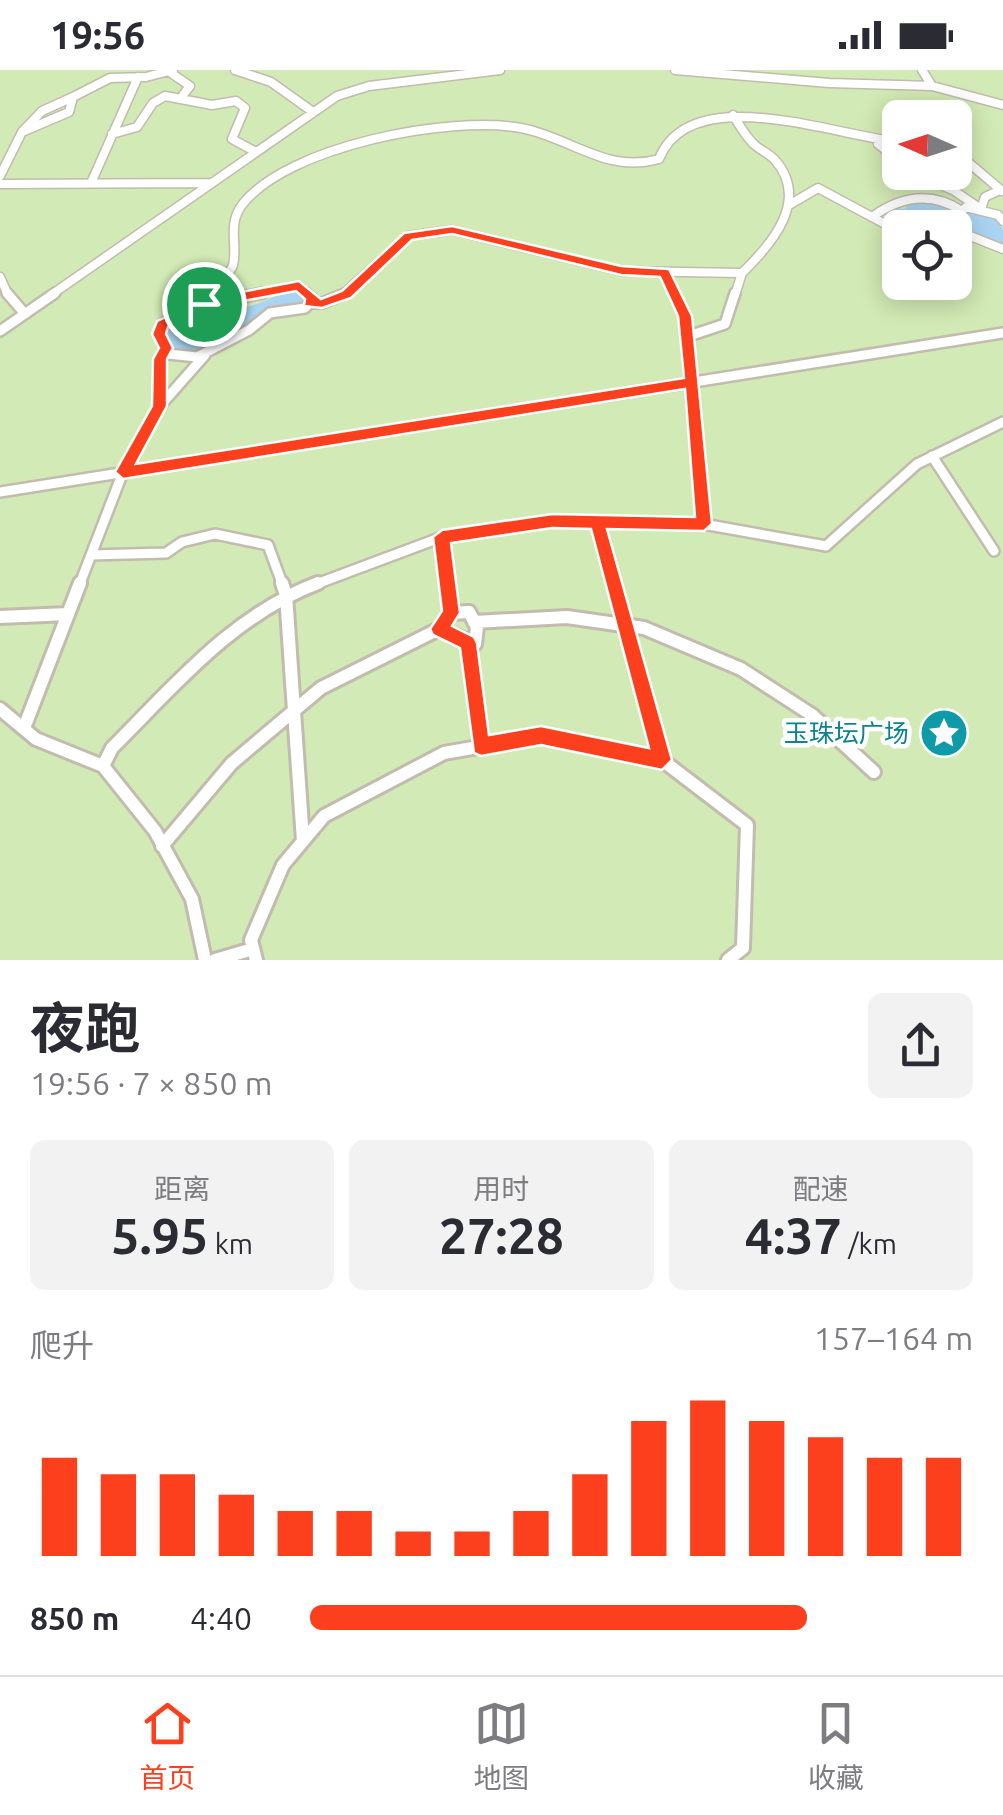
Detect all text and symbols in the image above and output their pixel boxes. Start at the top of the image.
text: 19:56 [50,14,145,56]
north arrow [882,100,972,190]
map controls [882,100,972,300]
button: locate [882,210,972,300]
pin [162,262,247,347]
icon: arrive [177,277,232,332]
place icon: 玉珠坛广场 [918,707,970,759]
place label: 玉珠坛广场 [784,719,909,747]
button: share [868,993,973,1098]
text: 夜跑 [30,997,140,1058]
text: 19:56 · 7 × 850 m [30,1065,272,1101]
text: 距离 [154,1173,210,1204]
text: 用时 [473,1173,530,1204]
text: 配速 [793,1173,849,1204]
text: 5.95 [111,1207,208,1263]
text: 27:28 [439,1207,564,1263]
text: 4:37 [745,1207,842,1263]
text: km [208,1228,253,1259]
text: /km [842,1228,897,1259]
text: 157–164 m [814,1320,973,1356]
text: 爬升 [30,1327,94,1363]
text: 850 m [30,1600,119,1636]
text: 4:40 [190,1600,252,1636]
tab: 首页 [139,1696,195,1796]
tab: 地图 [473,1696,530,1796]
tab: 收藏 [808,1696,864,1796]

